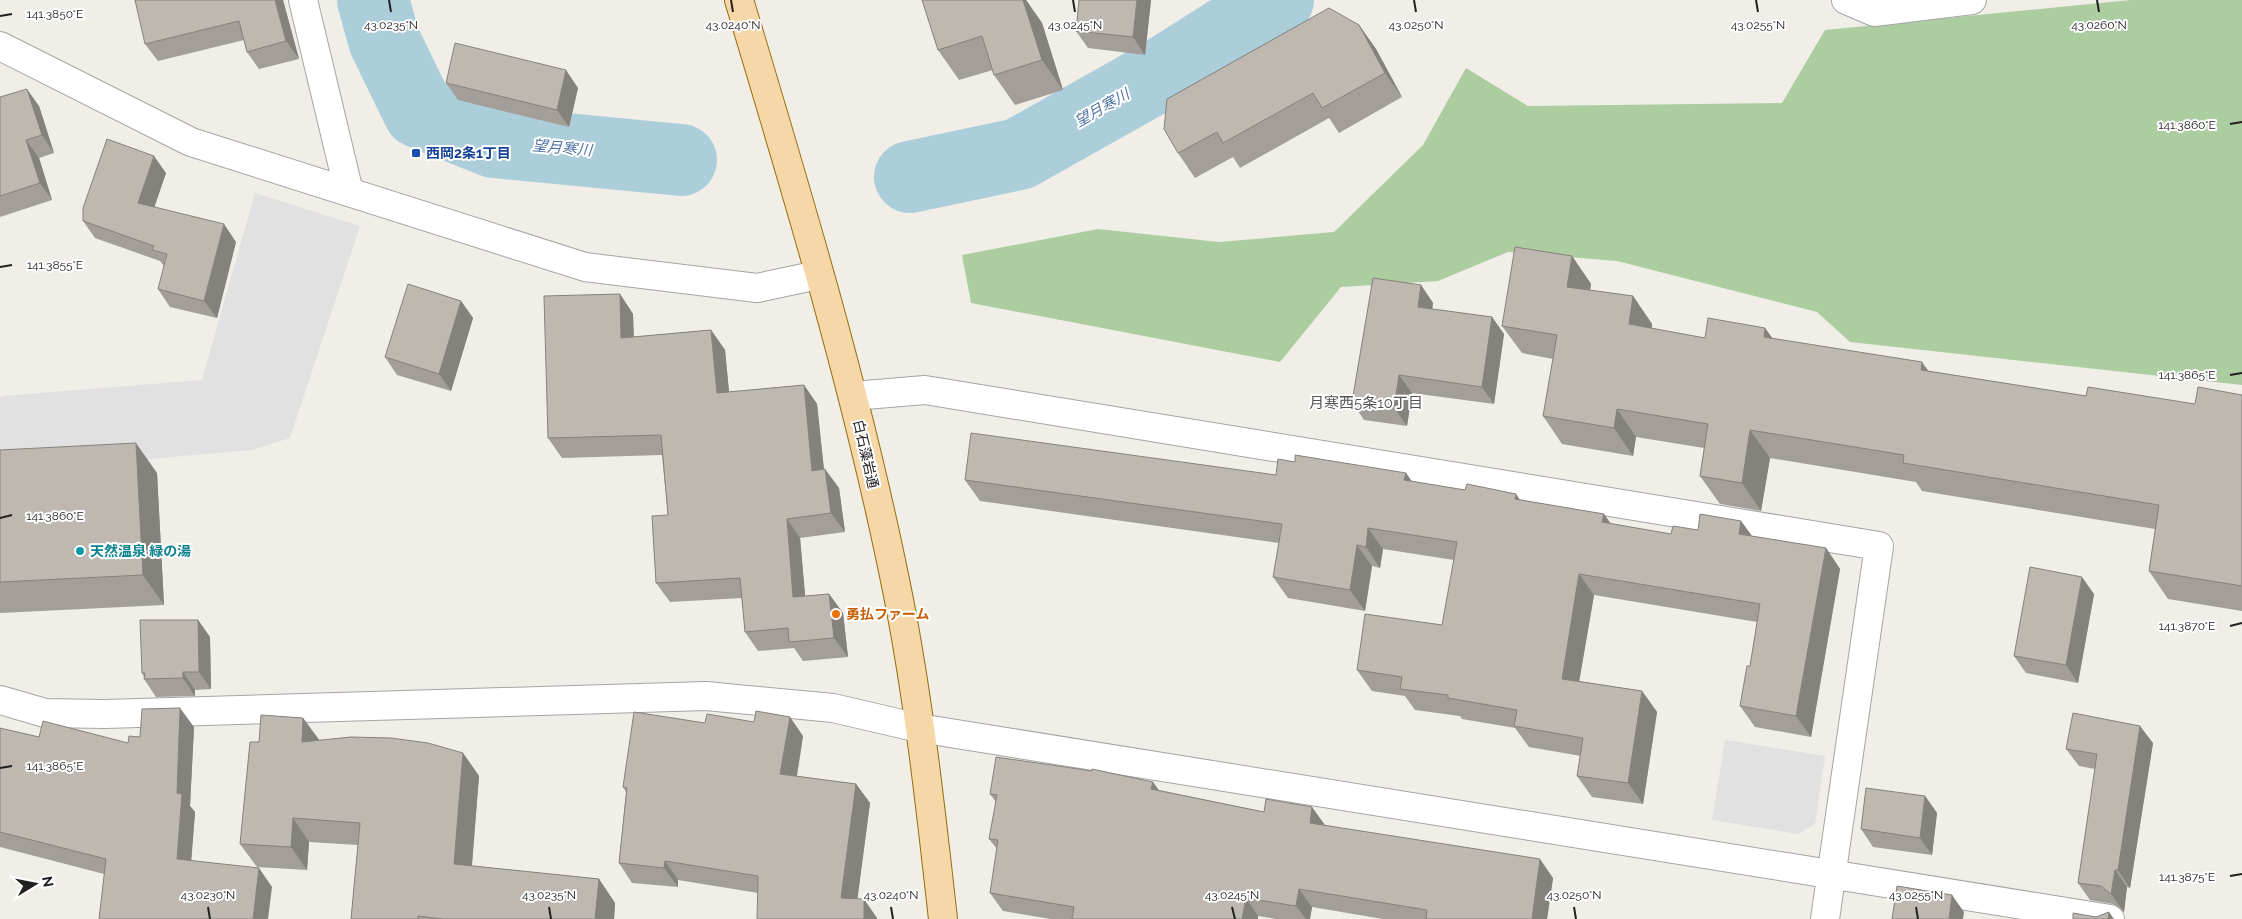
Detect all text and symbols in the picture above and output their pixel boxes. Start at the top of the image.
text: 141.3850°E [27,7,83,21]
text: 43.0235°N [364,18,418,32]
text: 43.0240°N [706,18,760,32]
text: 43.0245°N [1048,18,1102,32]
text: 43.0250°N [1389,18,1443,32]
text: 43.0255°N [1731,18,1785,32]
text: 43.0260°N [2071,18,2127,32]
water label: 望月寒川 [1072,84,1134,131]
text: 141.3860°E [2158,118,2216,132]
water label: 望月寒川 [531,136,595,160]
place label: 西岡2条1丁目 [426,145,511,161]
marker: 西岡2条1丁目 [410,147,422,159]
text: 141.3855°E [27,258,83,272]
text: 141.3865°E [2159,368,2215,382]
district label: 月寒西5条10丁目 [1309,394,1423,412]
street label: 白石藻岩通 [850,418,882,490]
text: 141.3860°E [26,509,84,523]
place label: 天然温泉 緑の湯 [90,543,191,559]
marker: 天然温泉 緑の湯 [74,545,86,557]
place label: 勇払ファーム [846,606,930,622]
marker: 勇払ファーム [830,608,842,620]
text: 141.3870°E [2159,619,2215,633]
text: 141.3865°E [27,759,83,773]
north arrow [10,859,60,909]
text: 141.3875°E [2159,870,2215,884]
text: N [39,875,57,888]
text: 43.0230°N [181,888,235,902]
text: 43.0235°N [522,888,576,902]
text: 43.0240°N [864,888,918,902]
text: 43.0245°N [1205,888,1259,902]
text: 43.0250°N [1547,888,1601,902]
text: 43.0255°N [1889,888,1943,902]

